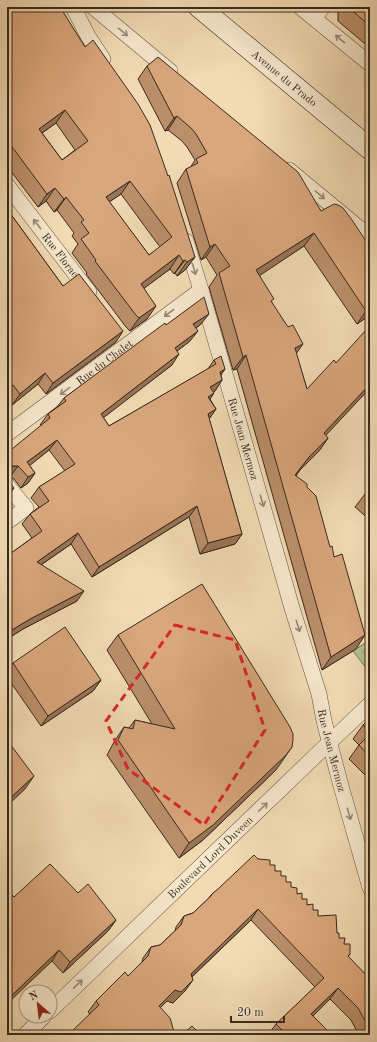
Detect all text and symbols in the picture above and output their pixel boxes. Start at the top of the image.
one-way arrow [117,27,128,36]
one-way arrow [334,35,345,44]
street label: Avenue du Prado [249,49,318,109]
one-way arrow [314,191,325,200]
one-way arrow [32,218,41,229]
street label: Rue Florac [39,232,80,280]
one-way arrow [191,262,198,275]
one-way arrow [164,309,175,317]
street label: Rue du Chalet [75,339,135,388]
one-way arrow [60,387,71,395]
street label: Rue Jean Mermoz [225,397,259,482]
one-way arrow [258,495,266,508]
one-way arrow [295,620,302,633]
street label: Rue Jean Mermoz [315,708,346,794]
one-way arrow [258,802,268,811]
one-way arrow [346,808,353,821]
street label: Boulevard Lord Duveen [166,815,256,901]
one-way arrow [73,979,83,989]
north arrow [18,984,58,1024]
text: N [28,989,41,1003]
scale bar [231,998,284,1024]
text: 20 m [237,1007,264,1019]

